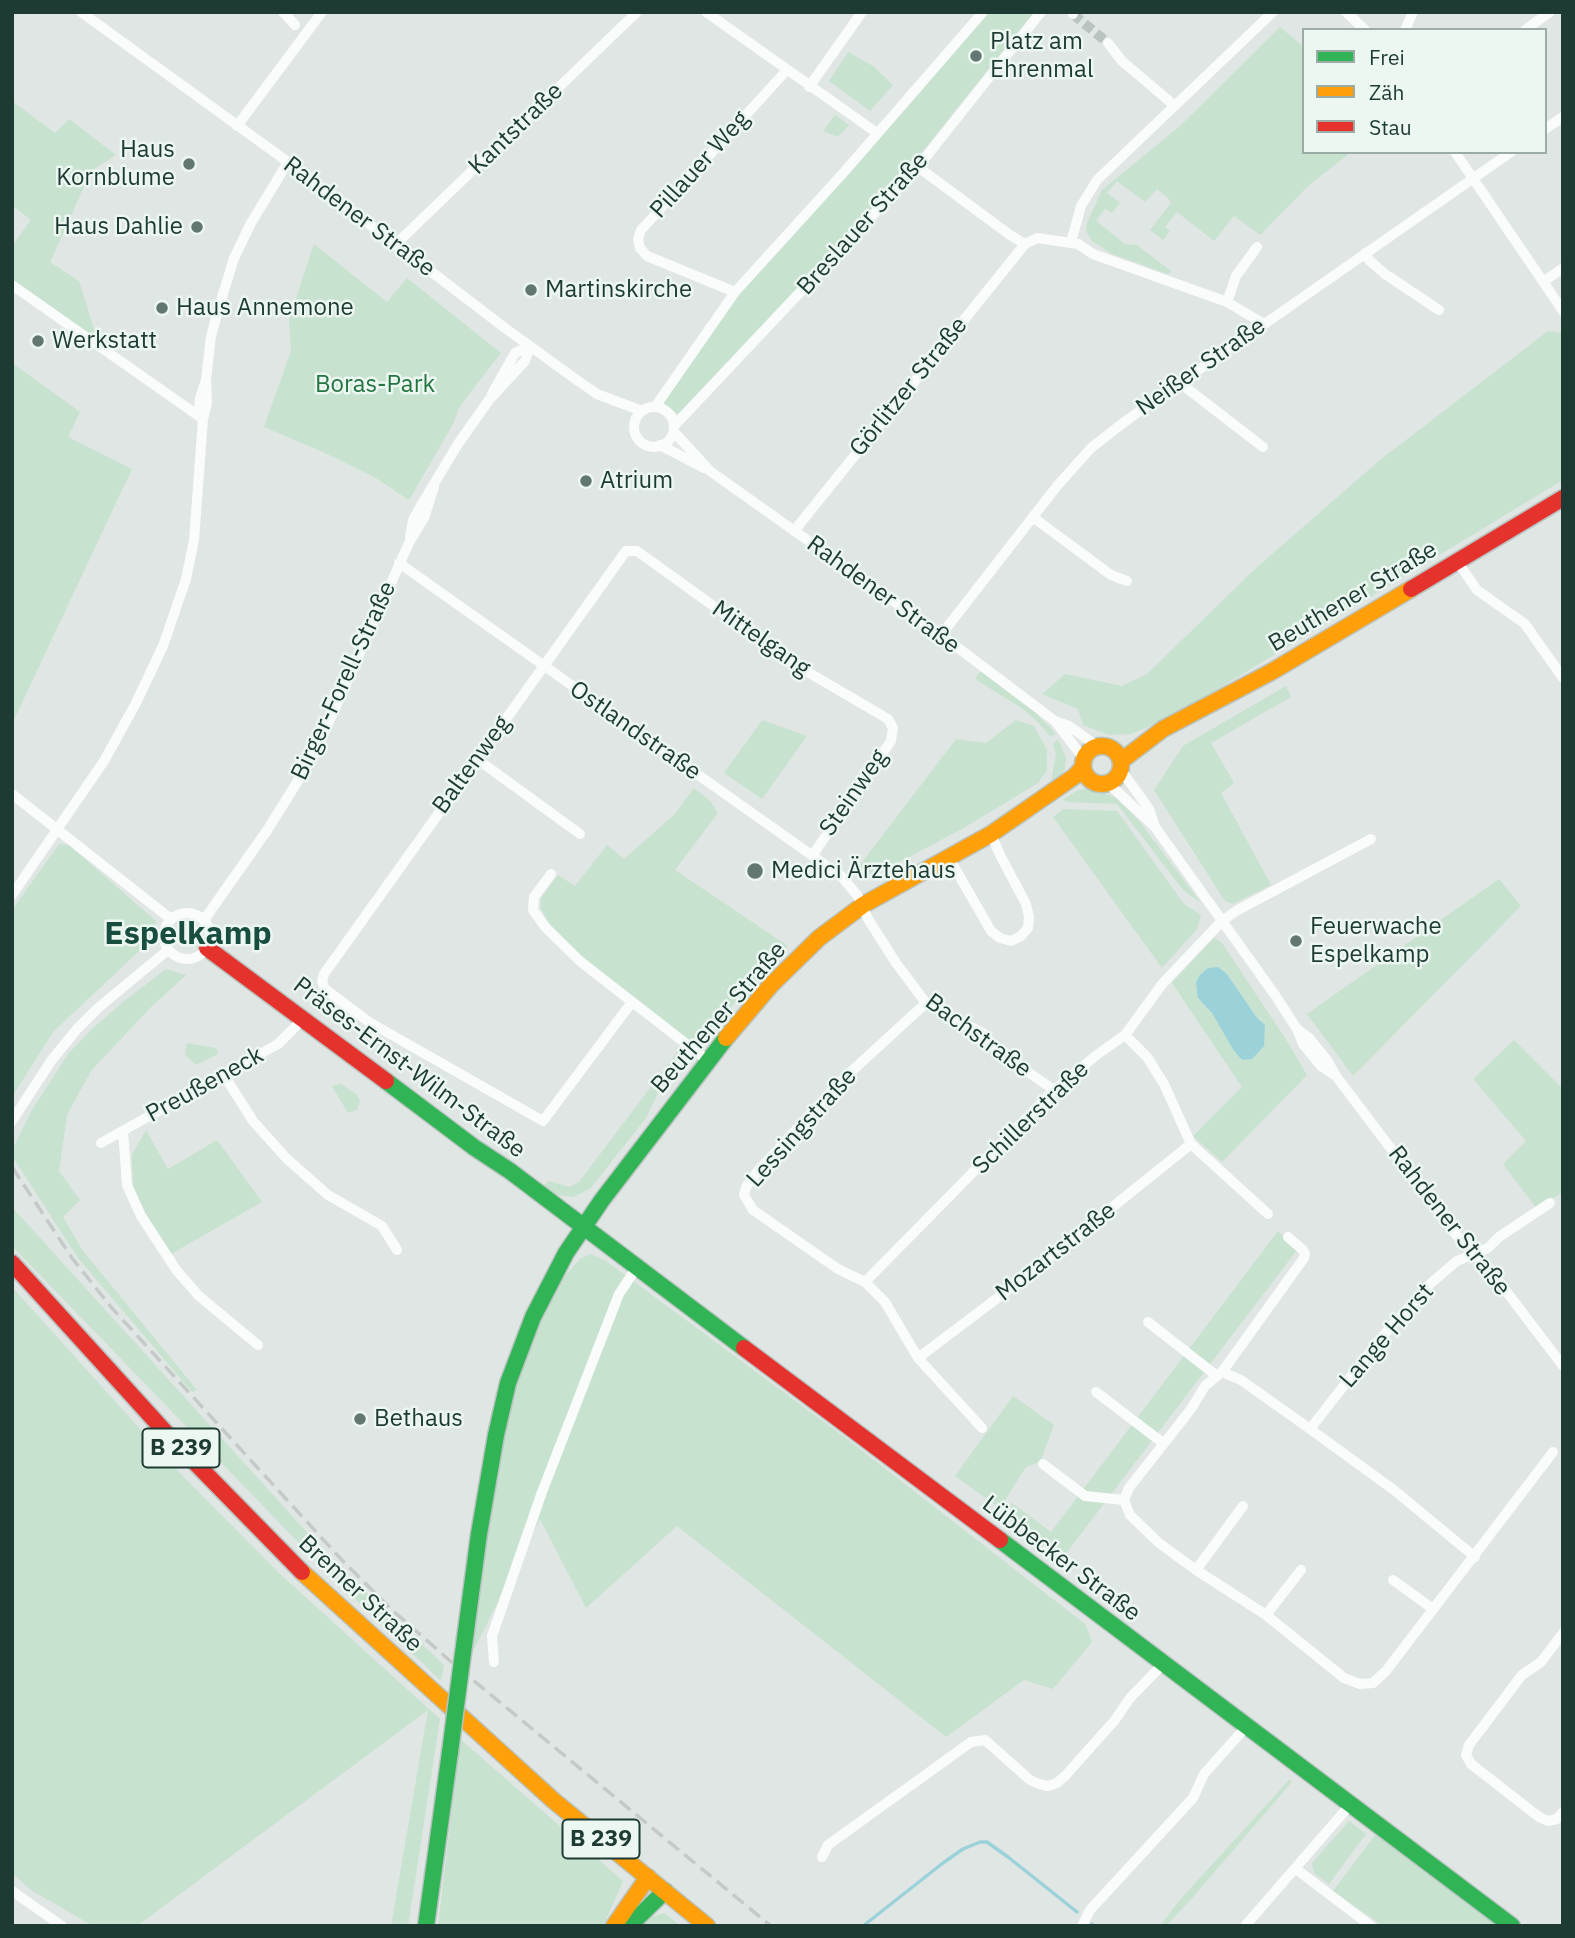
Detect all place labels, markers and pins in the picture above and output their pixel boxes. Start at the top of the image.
place label: Platz am Ehrenmal [990,28,1093,84]
marker: Platz am Ehrenmal [968,48,984,64]
place label: Haus Kornblume [56,136,175,192]
marker: Haus Kornblume [181,156,197,172]
place label: Haus Dahlie [54,213,183,241]
marker: Haus Dahlie [189,219,205,235]
place label: Martinskirche [545,276,692,304]
marker: Martinskirche [523,282,539,298]
place label: Haus Annemone [176,294,354,322]
marker: Haus Annemone [154,300,170,316]
place label: Werkstatt [52,327,157,355]
marker: Werkstatt [30,333,46,349]
place label: Atrium [600,467,673,495]
marker: Atrium [578,473,594,489]
place label: Medici Ärztehaus [771,857,956,885]
marker: Medici Ärztehaus [745,861,765,881]
place label: Feuerwache Espelkamp [1310,913,1442,969]
marker: Feuerwache Espelkamp [1288,933,1304,949]
place label: Bethaus [374,1405,463,1433]
marker: Bethaus [352,1411,368,1427]

